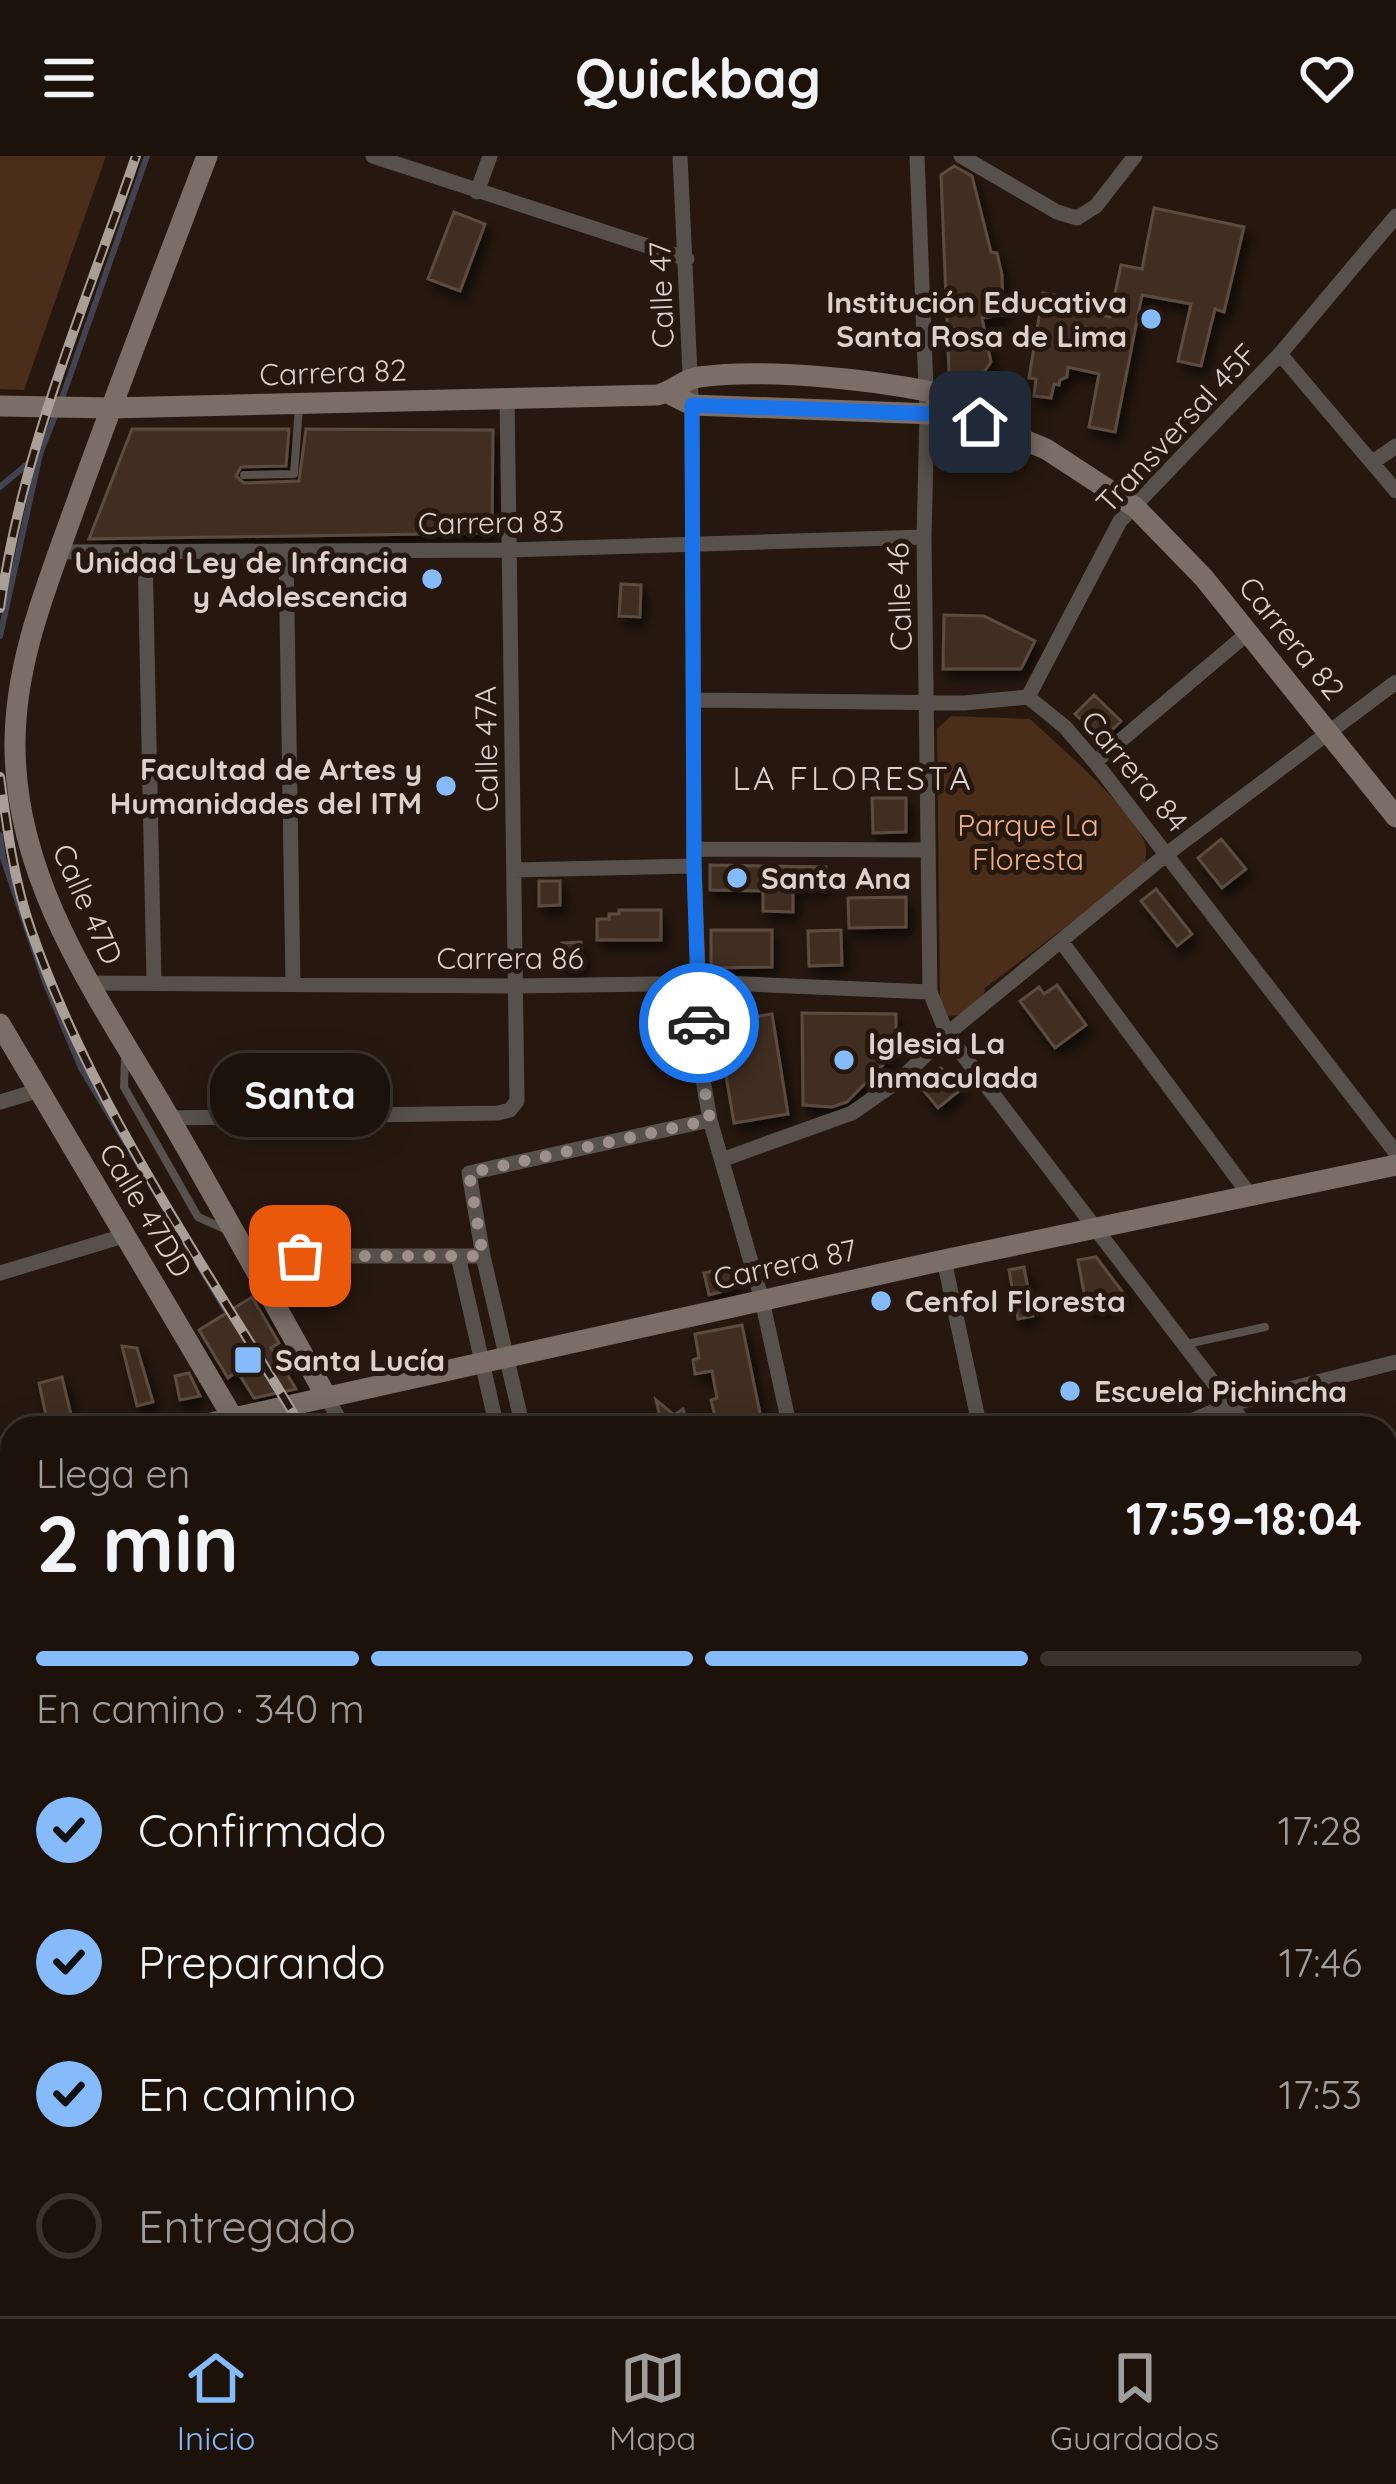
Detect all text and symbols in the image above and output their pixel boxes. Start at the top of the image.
text: Quickbag [575,44,821,112]
icon: menu [36,45,102,111]
icon: heart [1294,45,1360,111]
street label: Calle 47 [640,241,682,349]
place label: Institución Educativa Santa Rosa de Lima [826,283,1127,355]
marker: Institución Educativa Santa Rosa de Lima [1138,306,1164,332]
street label: Transversal 45F [1088,335,1264,521]
street label: Carrera 82 [259,350,407,394]
pin [929,371,1031,473]
icon: home [947,389,1013,455]
street label: Carrera 83 [417,502,565,542]
street label: Calle 46 [878,542,920,652]
place label: Unidad Ley de Infancia y Adolescencia [74,543,408,615]
marker: Unidad Ley de Infancia y Adolescencia [419,566,445,592]
street label: Carrera 82 [1231,569,1353,707]
street label: Calle 47A [466,686,506,812]
street label: Carrera 84 [1073,703,1197,839]
place label: Facultad de Artes y Humanidades del ITM [110,750,422,822]
district label: LA FLORESTA [732,757,974,798]
marker: Facultad de Artes y Humanidades del ITM [433,773,459,799]
park label: Parque La Floresta [957,806,1099,878]
street label: Calle 47D [45,838,131,970]
place label: Santa Ana [761,859,911,897]
marker: Santa Ana [724,865,750,891]
street label: Carrera 86 [436,939,584,977]
courier [639,963,759,1083]
icon: car [666,990,732,1056]
place label: Iglesia La Inmaculada [868,1024,1038,1096]
marker: Iglesia La Inmaculada [831,1047,857,1073]
callout: Santa [210,1052,390,1136]
text: Santa [244,1070,356,1119]
street label: Calle 47DD [91,1136,201,1284]
pin [249,1205,351,1307]
icon: bag [267,1223,333,1289]
street label: Carrera 87 [710,1230,860,1298]
place label: Cenfol Floresta [905,1282,1126,1320]
marker: Cenfol Floresta [868,1288,894,1314]
place label: Santa Lucía [275,1341,445,1379]
marker: Santa Lucía [232,1344,264,1376]
place label: Escuela Pichincha [1094,1372,1347,1410]
marker: Escuela Pichincha [1057,1378,1083,1404]
text: Llega en [36,1449,190,1498]
text: 17:59–18:04 [1126,1490,1362,1546]
text: 2 min [36,1494,239,1592]
text: En camino · 340 m [36,1684,365,1733]
icon: check [36,1797,102,1863]
text: Confirmado [138,1802,386,1858]
text: 17:28 [1278,1806,1362,1855]
icon: check [36,1929,102,1995]
text: Preparando [138,1934,386,1990]
text: 17:46 [1279,1938,1362,1987]
icon: check [36,2061,102,2127]
text: En camino [138,2066,356,2122]
text: 17:53 [1279,2070,1362,2119]
text: Entregado [138,2198,356,2254]
tab: Inicio [177,2345,255,2458]
tab: Mapa [609,2345,696,2458]
tab: Guardados [1050,2345,1219,2458]

